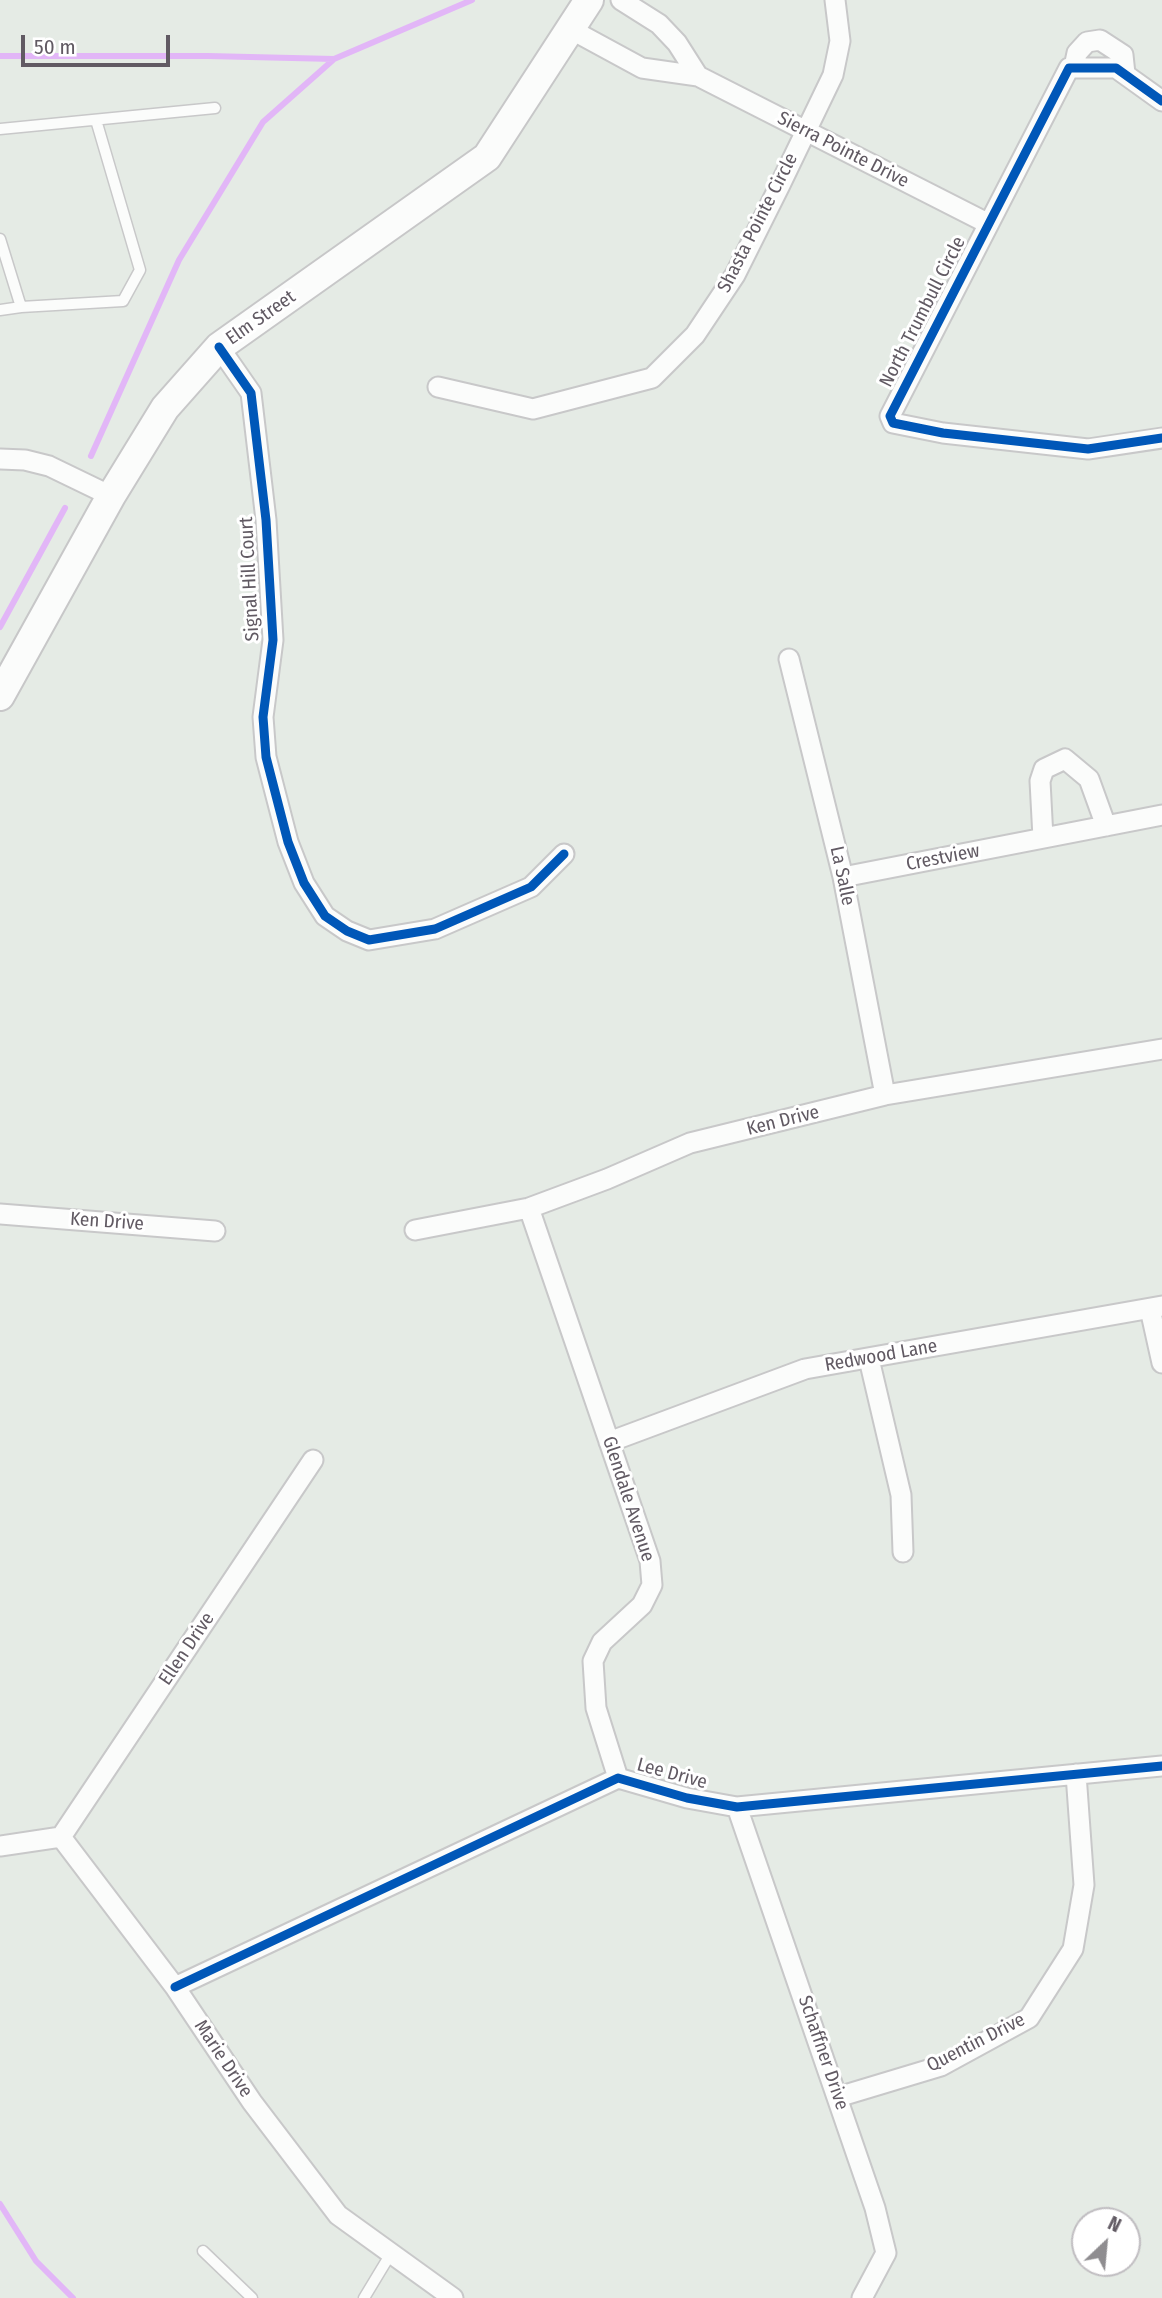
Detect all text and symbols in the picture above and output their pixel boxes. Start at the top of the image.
scale bar [24,21,173,65]
text: 50 m [34,34,76,60]
street label: Sierra Pointe Drive [774,107,912,193]
street label: Shasta Pointe Circle [713,149,803,297]
street label: North Trumbull Circle [875,233,971,391]
street label: Elm Street [222,286,300,350]
street label: Signal Hill Court [235,516,265,642]
street label: Crestview [904,840,982,876]
street label: La Salle [825,844,859,908]
street label: Ken Drive [744,1101,822,1141]
street label: Ken Drive [69,1208,145,1236]
street label: Redwood Lane [823,1335,939,1377]
street label: Glendale Avenue [597,1433,659,1565]
street label: Ellen Drive [154,1608,220,1690]
street label: Lee Drive [635,1754,709,1794]
street label: Schaffner Drive [793,1993,853,2113]
street label: Quentin Drive [923,2009,1029,2077]
street label: Marie Drive [189,2016,257,2102]
north arrow [1071,2207,1141,2277]
text: N [1104,2212,1125,2237]

